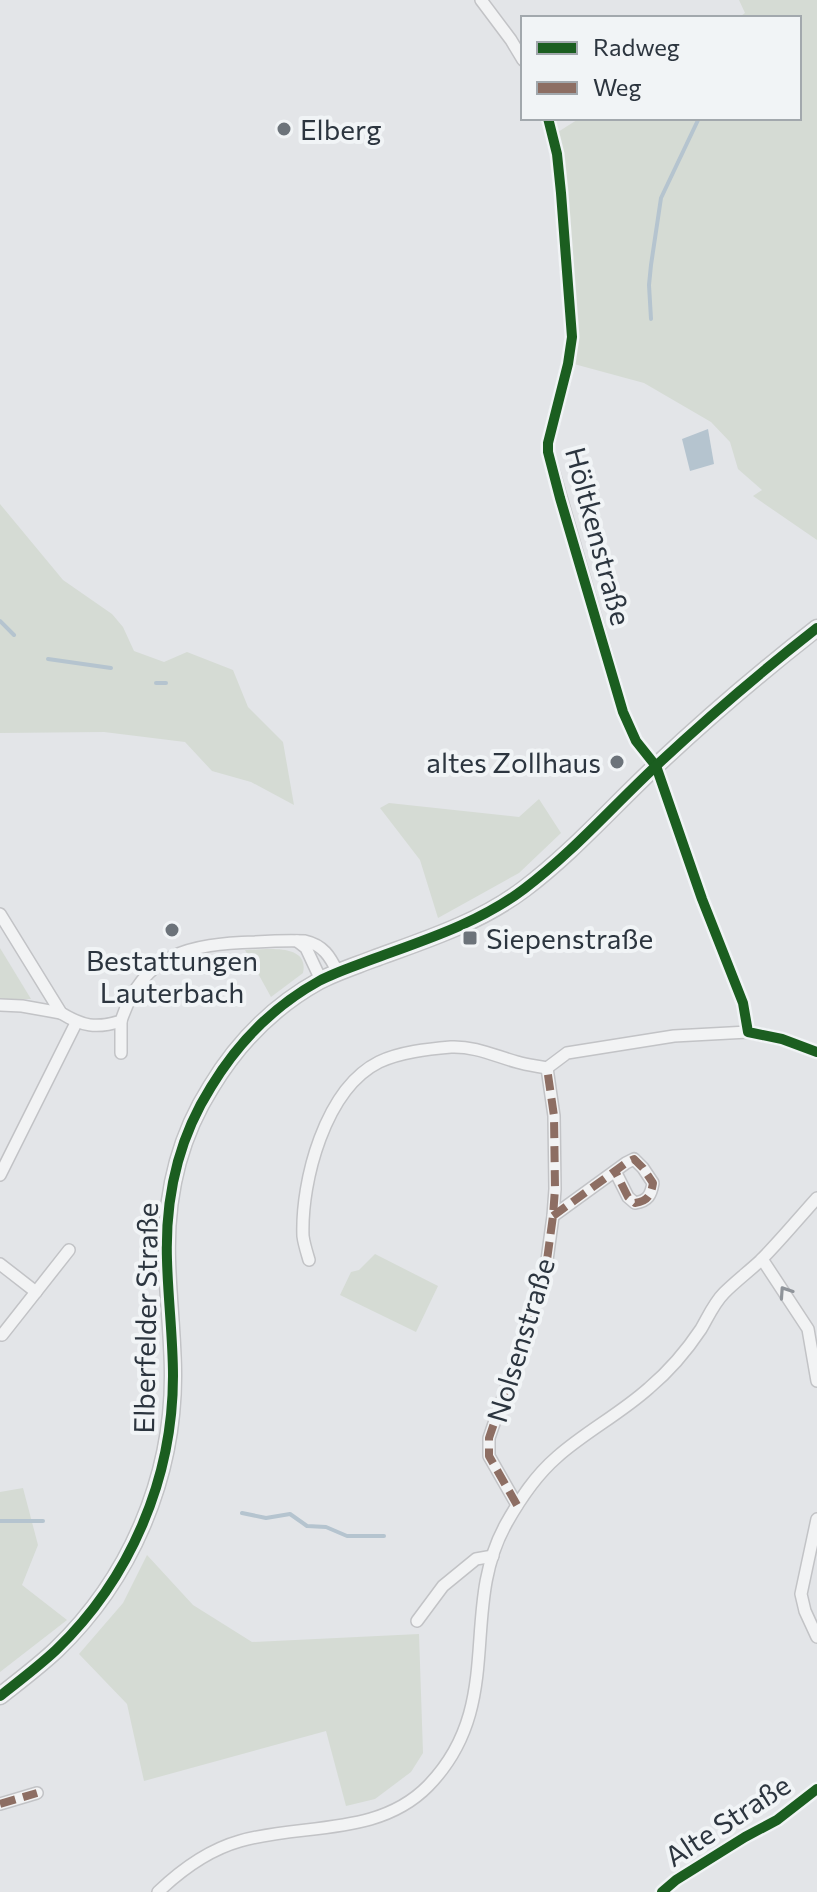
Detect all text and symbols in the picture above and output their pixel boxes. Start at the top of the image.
legend [521,16,801,120]
text: Radweg [593,32,680,61]
text: Weg [593,72,641,101]
place label: Elberg [300,112,381,146]
marker: Elberg [275,120,293,138]
street label: Höltkenstraße [559,443,639,629]
place label: altes Zollhaus [426,745,601,779]
marker: altes Zollhaus [608,753,626,771]
marker: Bestattungen Lauterbach [163,921,181,939]
place label: Siepenstraße [486,921,653,955]
marker: Siepenstraße [461,929,479,947]
place label: Bestattungen Lauterbach [86,943,258,1009]
street label: Elberfelder Straße [126,1202,164,1434]
street label: Nolsenstraße [479,1254,561,1426]
one-way arrow [780,1287,795,1301]
street label: Alte Straße [658,1767,796,1873]

